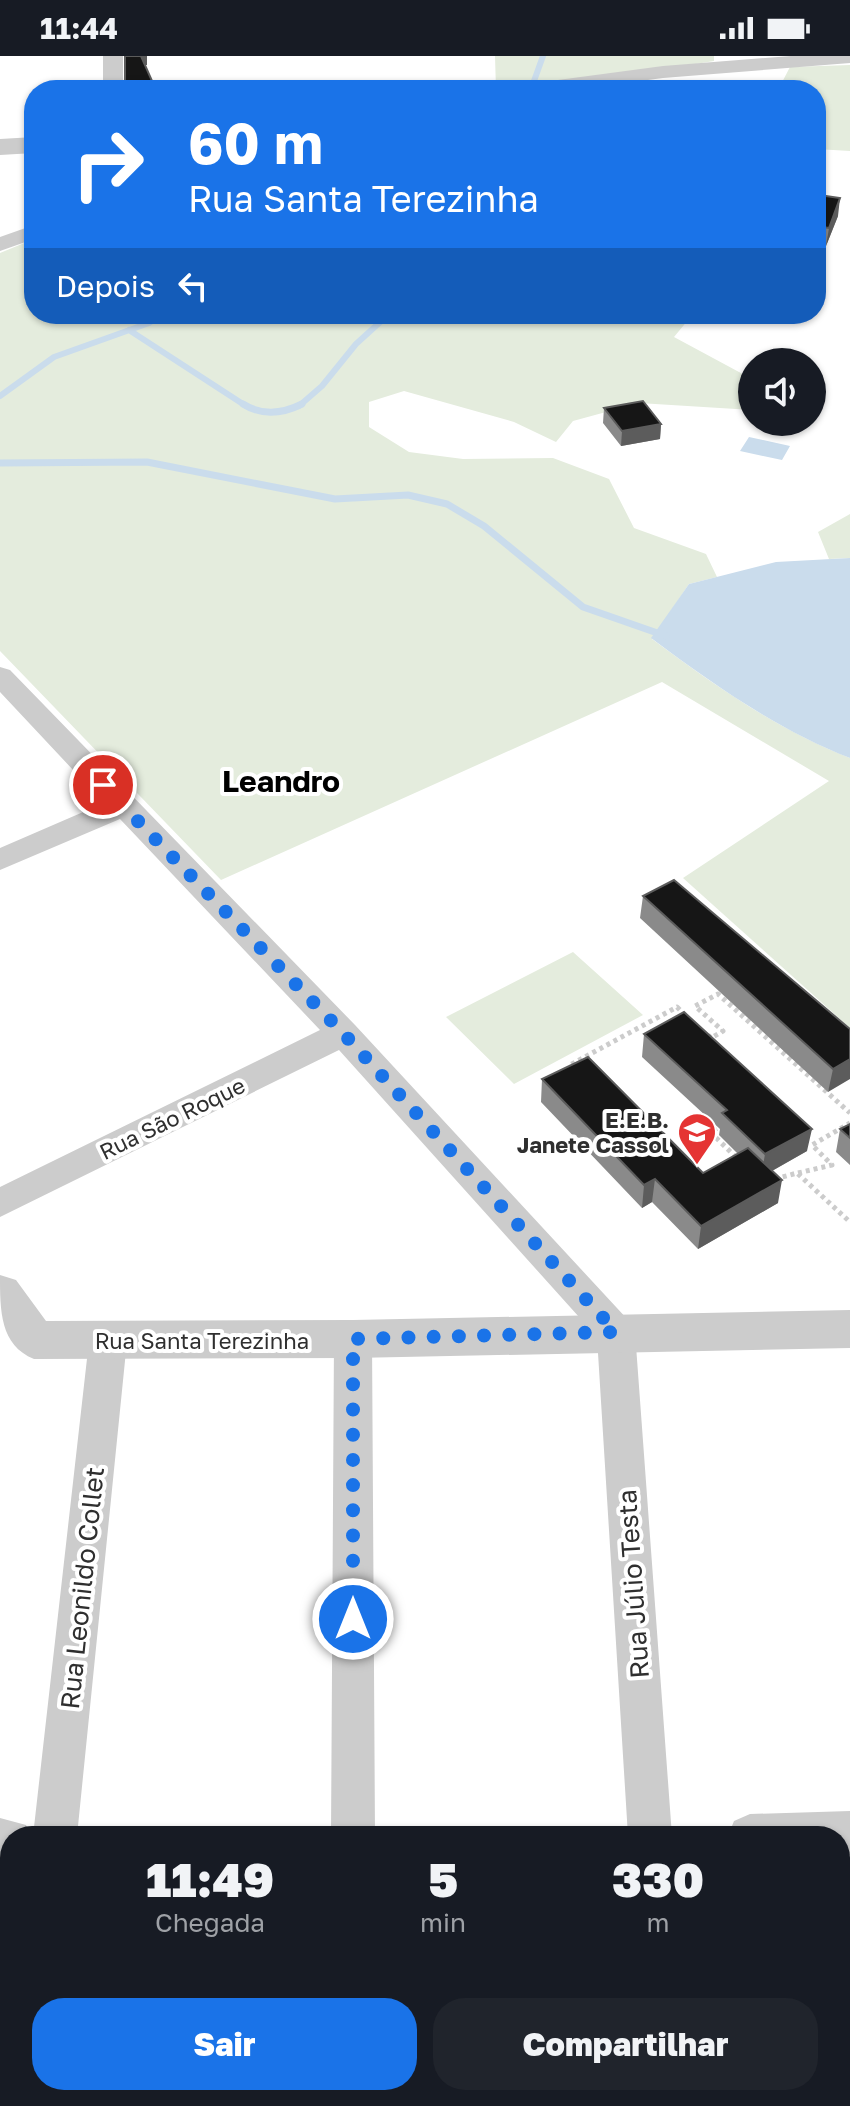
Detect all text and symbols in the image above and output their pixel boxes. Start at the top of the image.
text: 11:44 [40,10,118,46]
text: 60 m [188,109,323,176]
icon: right [56,112,160,216]
text: Rua Santa Terezinha [188,177,539,220]
icon: left [171,264,215,308]
text: Depois [56,268,155,304]
map controls [738,348,826,436]
button: sound [738,348,826,436]
pin [69,751,137,819]
icon: arrive [81,763,125,807]
district label: Leandro [222,763,340,799]
street label: Rua São Roque [95,1071,249,1165]
place label: E.E.B. Janete Cassol [517,1106,669,1158]
school or university icon: E.E.B. Janete Cassol [676,1111,718,1166]
street label: Rua Santa Terezinha [95,1327,309,1354]
street label: Rua Leonildo Collet [54,1465,110,1711]
street label: Rua Júlio Testa [611,1488,655,1680]
position arrow [311,1577,395,1661]
text: 11:49 [146,1850,274,1908]
text: 5 [428,1850,458,1908]
text: 330 [612,1850,704,1908]
text: Chegada [155,1907,265,1938]
text: min [420,1907,466,1938]
text: m [646,1907,670,1938]
button: Sair [32,1998,417,2090]
button: Compartilhar [433,1998,818,2090]

